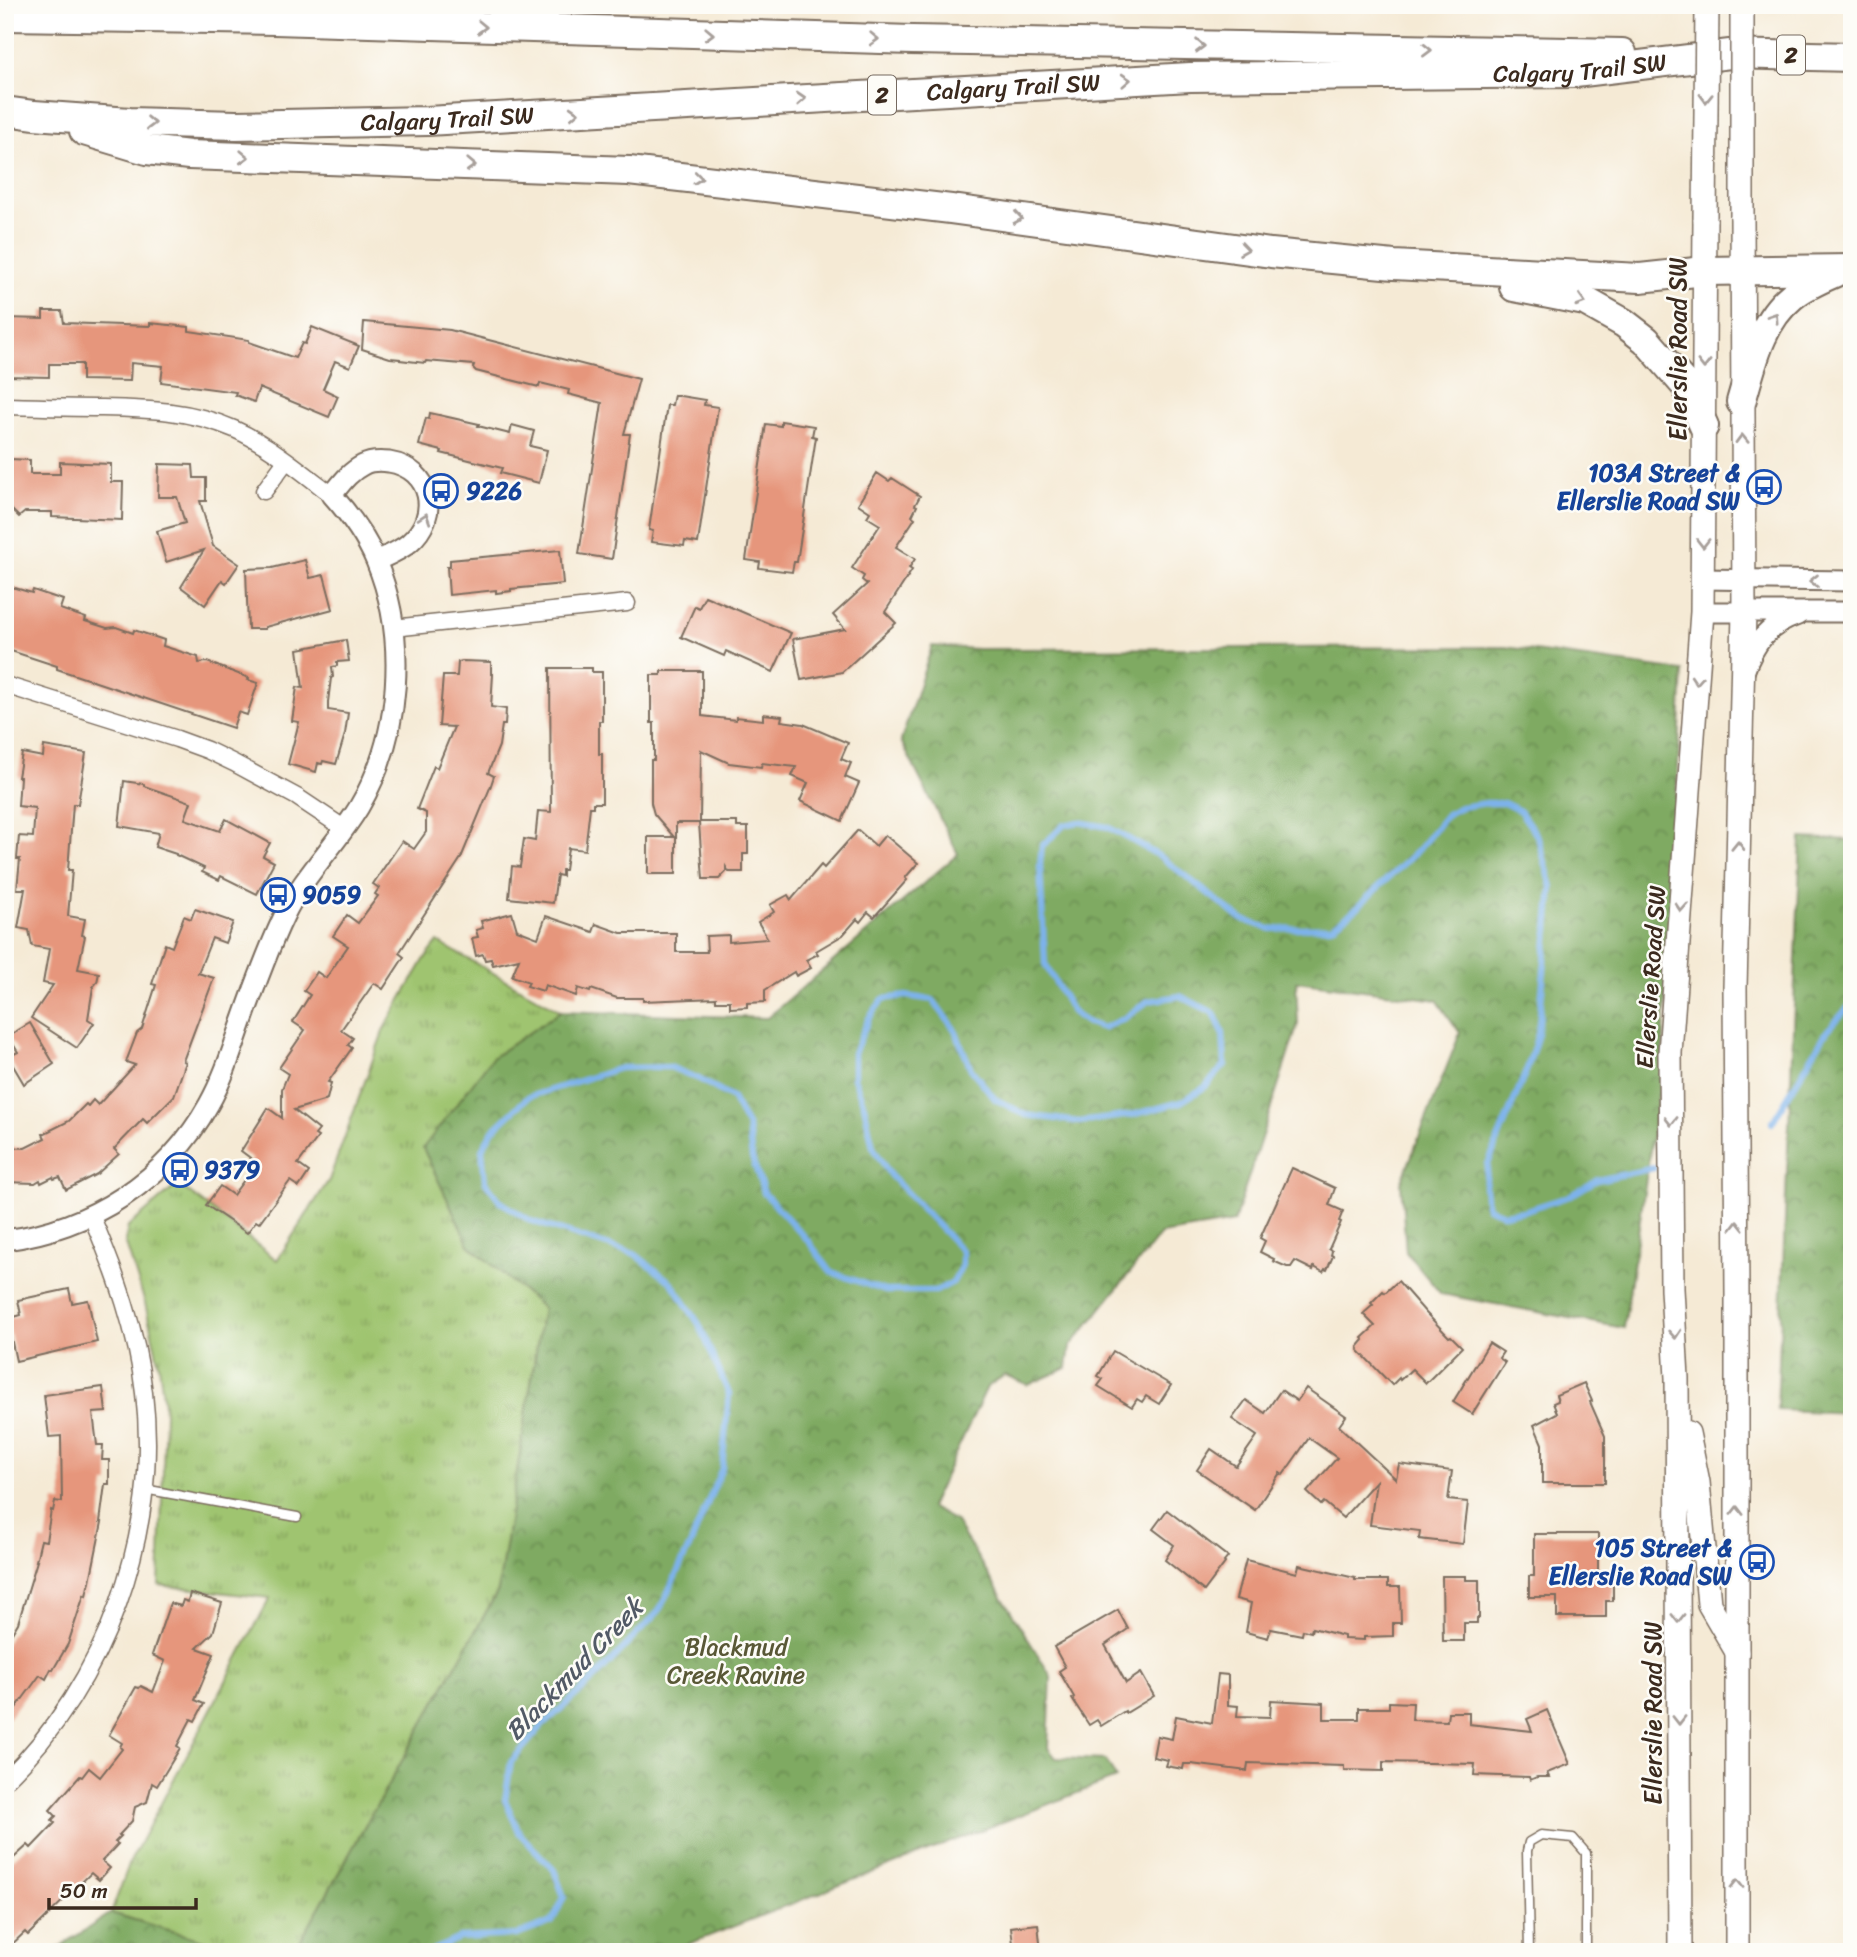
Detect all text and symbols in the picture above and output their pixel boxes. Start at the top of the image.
one-way arrow [477,19,488,34]
one-way arrow [704,27,715,42]
one-way arrow [869,32,880,47]
road number: 2 [1777,36,1805,74]
one-way arrow [1195,38,1205,54]
street label: Calgary Trail SW [1493,41,1669,95]
one-way arrow [1422,42,1433,57]
street label: Calgary Trail SW [925,61,1101,113]
one-way arrow [1121,73,1132,88]
road number: 2 [868,76,896,114]
one-way arrow [796,92,807,107]
one-way arrow [1698,93,1714,104]
street label: Calgary Trail SW [360,94,535,143]
one-way arrow [569,105,580,120]
one-way arrow [146,115,157,131]
one-way arrow [239,149,249,165]
one-way arrow [466,158,477,173]
one-way arrow [692,171,704,186]
one-way arrow [1012,211,1024,226]
one-way arrow [1238,242,1249,257]
street label: Ellerslie Road SW [1657,257,1699,441]
one-way arrow [1575,292,1587,307]
one-way arrow [1766,311,1779,324]
one-way arrow [1696,359,1712,369]
one-way arrow [1734,434,1750,444]
place label: 103A Street & Ellerslie Road SW [1557,452,1741,522]
bus stop icon: 103A Street & Ellerslie Road SW [1745,468,1783,506]
place label: 9226 [466,470,522,512]
bus stop icon: 9226 [422,472,460,510]
one-way arrow [416,513,431,525]
one-way arrow [1695,538,1711,549]
one-way arrow [1808,573,1818,589]
one-way arrow [1690,675,1705,686]
one-way arrow [1731,840,1746,851]
place label: 9059 [302,874,362,916]
bus stop icon: 9059 [259,876,297,914]
street label: Ellerslie Road SW [1624,884,1678,1070]
one-way arrow [1674,902,1689,913]
one-way arrow [1663,1116,1679,1127]
place label: 9379 [204,1149,261,1191]
bus stop icon: 9379 [161,1151,199,1189]
one-way arrow [1729,1220,1745,1230]
one-way arrow [1667,1328,1682,1339]
one-way arrow [1730,1505,1745,1516]
place label: 105 Street & Ellerslie Road SW [1549,1527,1733,1597]
bus stop icon: 105 Street & Ellerslie Road SW [1738,1543,1776,1581]
water label: Blackmud Creek [493,1584,657,1751]
one-way arrow [1670,1613,1686,1624]
street label: Ellerslie Road SW [1632,1621,1674,1805]
park label: Blackmud Creek Ravine [667,1626,805,1696]
one-way arrow [1671,1715,1687,1726]
scale bar [49,1866,196,1910]
text: 50 m [60,1872,108,1910]
one-way arrow [1729,1878,1745,1888]

